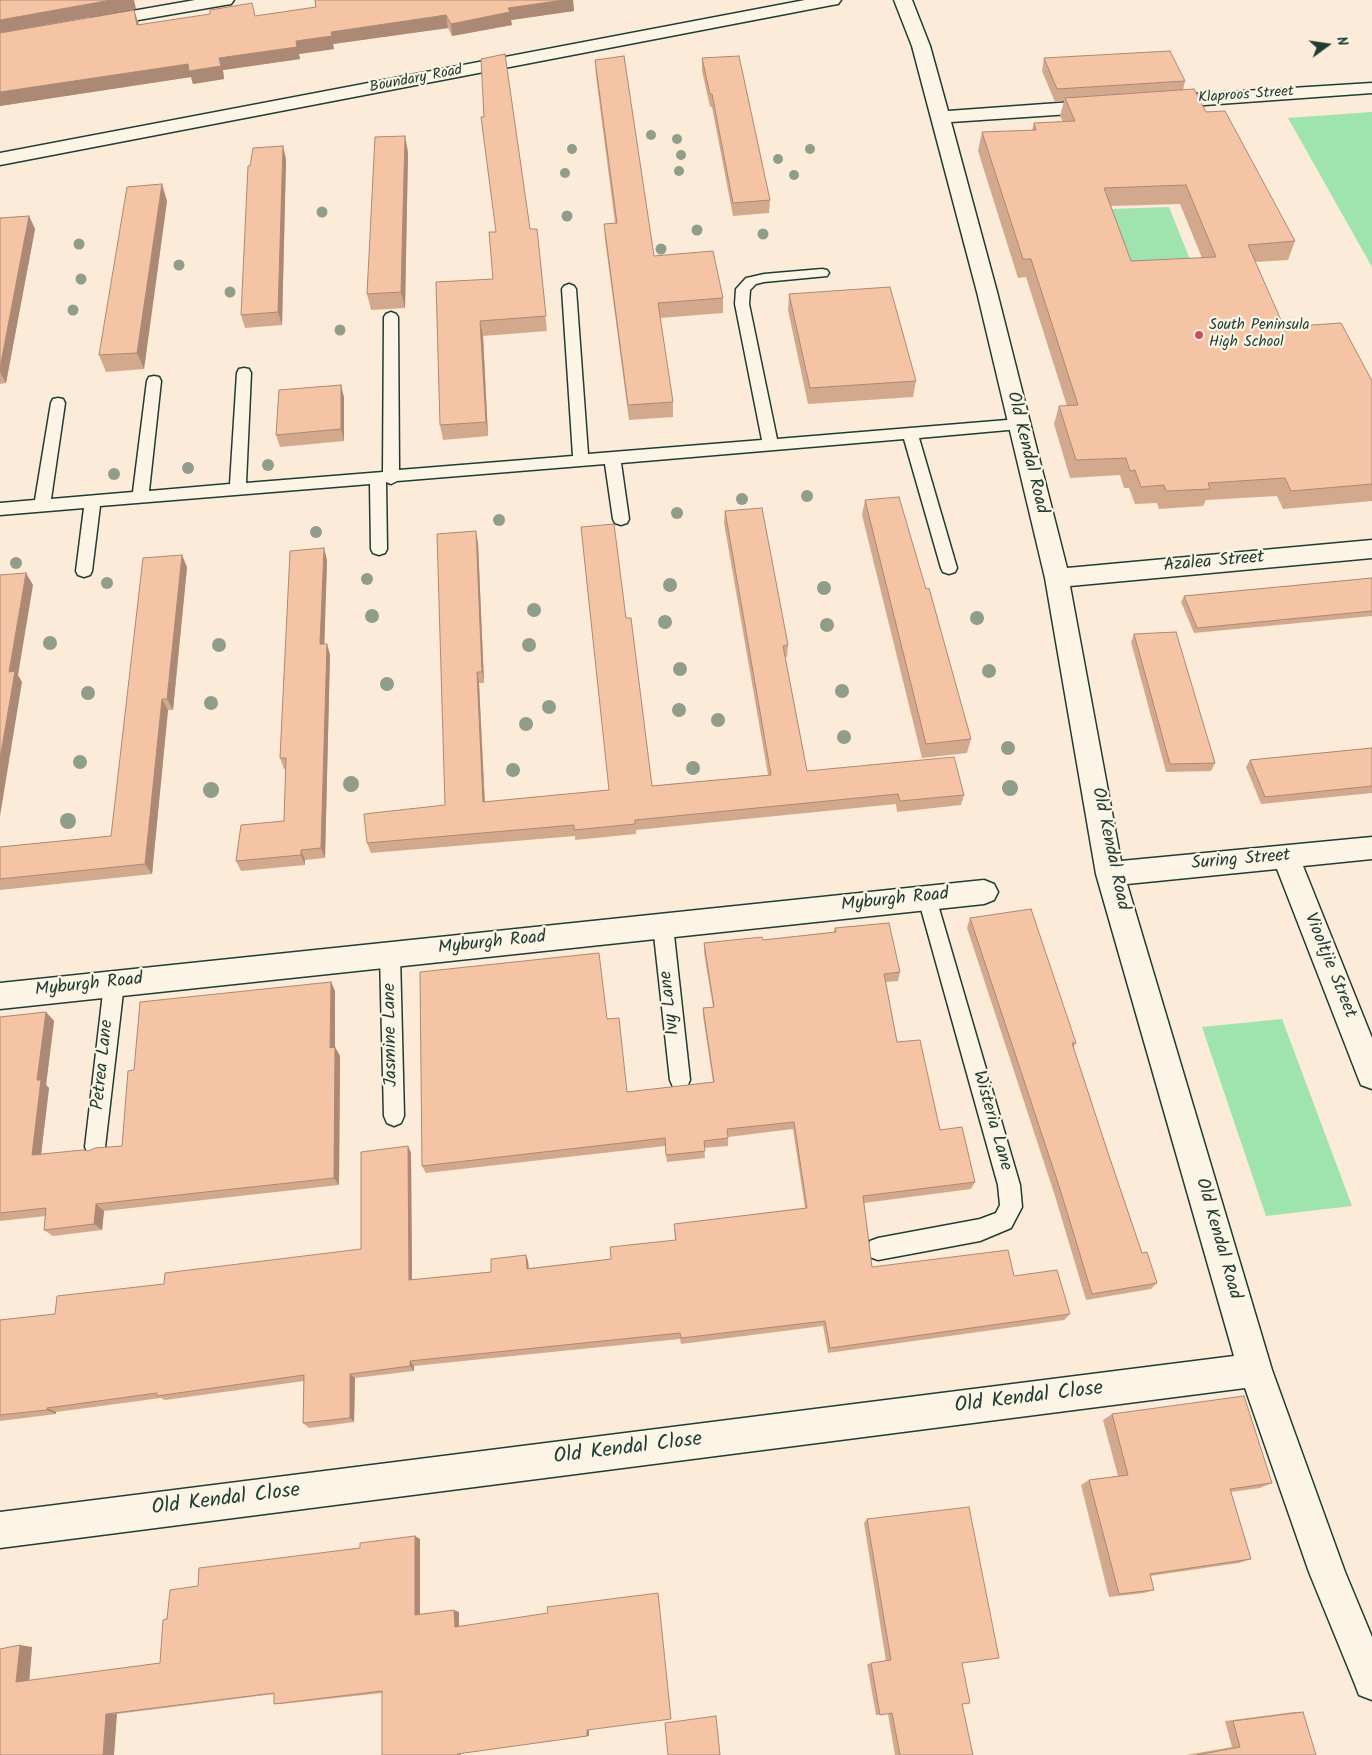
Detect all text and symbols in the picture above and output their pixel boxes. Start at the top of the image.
north arrow [1302,20,1352,70]
text: N [1330,34,1353,48]
street label: Boundary Road [368,62,464,98]
street label: Klaproos Street [1198,84,1294,108]
place label: South Peninsula High School [1209,317,1310,352]
marker: South Peninsula High School [1193,329,1205,341]
street label: Old Kendal Road [1000,390,1052,516]
street label: Azalea Street [1163,548,1265,578]
street label: Old Kendal Road [1085,786,1133,912]
street label: Suring Street [1191,846,1291,876]
street label: Myburgh Road [840,885,950,917]
street label: Viooltjie Street [1298,910,1360,1022]
street label: Myburgh Road [437,928,547,960]
street label: Myburgh Road [34,970,144,1002]
street label: Ivy Lane [656,970,686,1036]
street label: Jasmine Lane [380,983,404,1087]
street label: Petrea Lane [89,1019,119,1111]
street label: Wisteria Lane [966,1069,1016,1173]
street label: Old Kendal Road [1189,1176,1245,1302]
street label: Old Kendal Close [953,1377,1105,1421]
street label: Old Kendal Close [552,1428,704,1472]
street label: Old Kendal Close [150,1479,302,1523]

